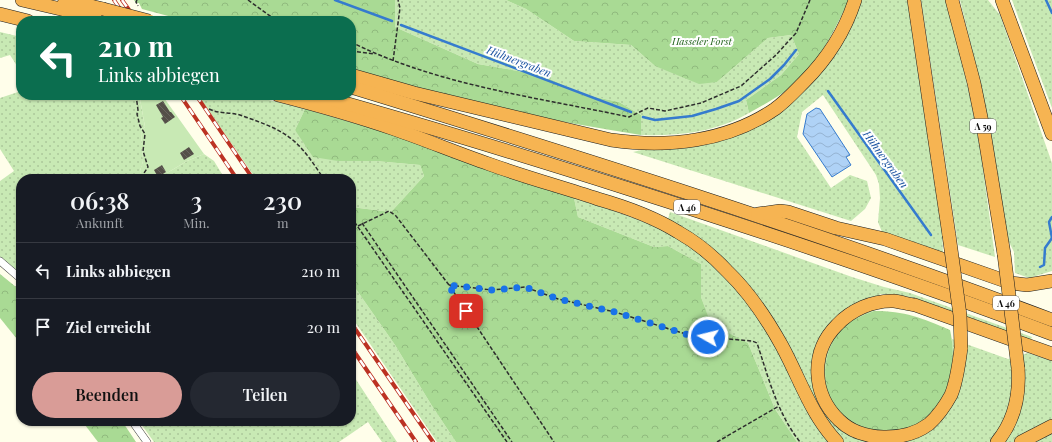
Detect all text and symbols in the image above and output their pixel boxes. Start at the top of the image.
text: 210 m [98,27,173,64]
icon: left [32,32,84,84]
park label: Hasseler Forst [671,34,733,48]
water label: Hühnergraben [484,41,553,80]
text: Links abbiegen [98,63,220,87]
road number: A 59 [970,119,996,133]
water label: Hühnergraben [859,126,912,191]
text: 06:38 [70,184,129,216]
text: 3 [191,184,202,216]
text: 230 [263,184,302,216]
road number: A 46 [674,200,700,214]
text: Ankunft [76,214,123,231]
text: Min. [183,214,209,231]
text: m [277,214,288,231]
icon: left [32,260,54,282]
text: Links abbiegen [66,261,171,281]
text: 210 m [301,261,340,281]
pin [449,294,483,328]
road number: A 46 [993,296,1019,310]
icon: arrive [455,300,477,322]
icon: arrive [32,316,54,338]
position arrow [687,316,729,358]
text: Ziel erreicht [66,317,151,337]
text: 20 m [307,317,340,337]
button: Beenden [32,372,182,418]
button: Teilen [190,372,340,418]

